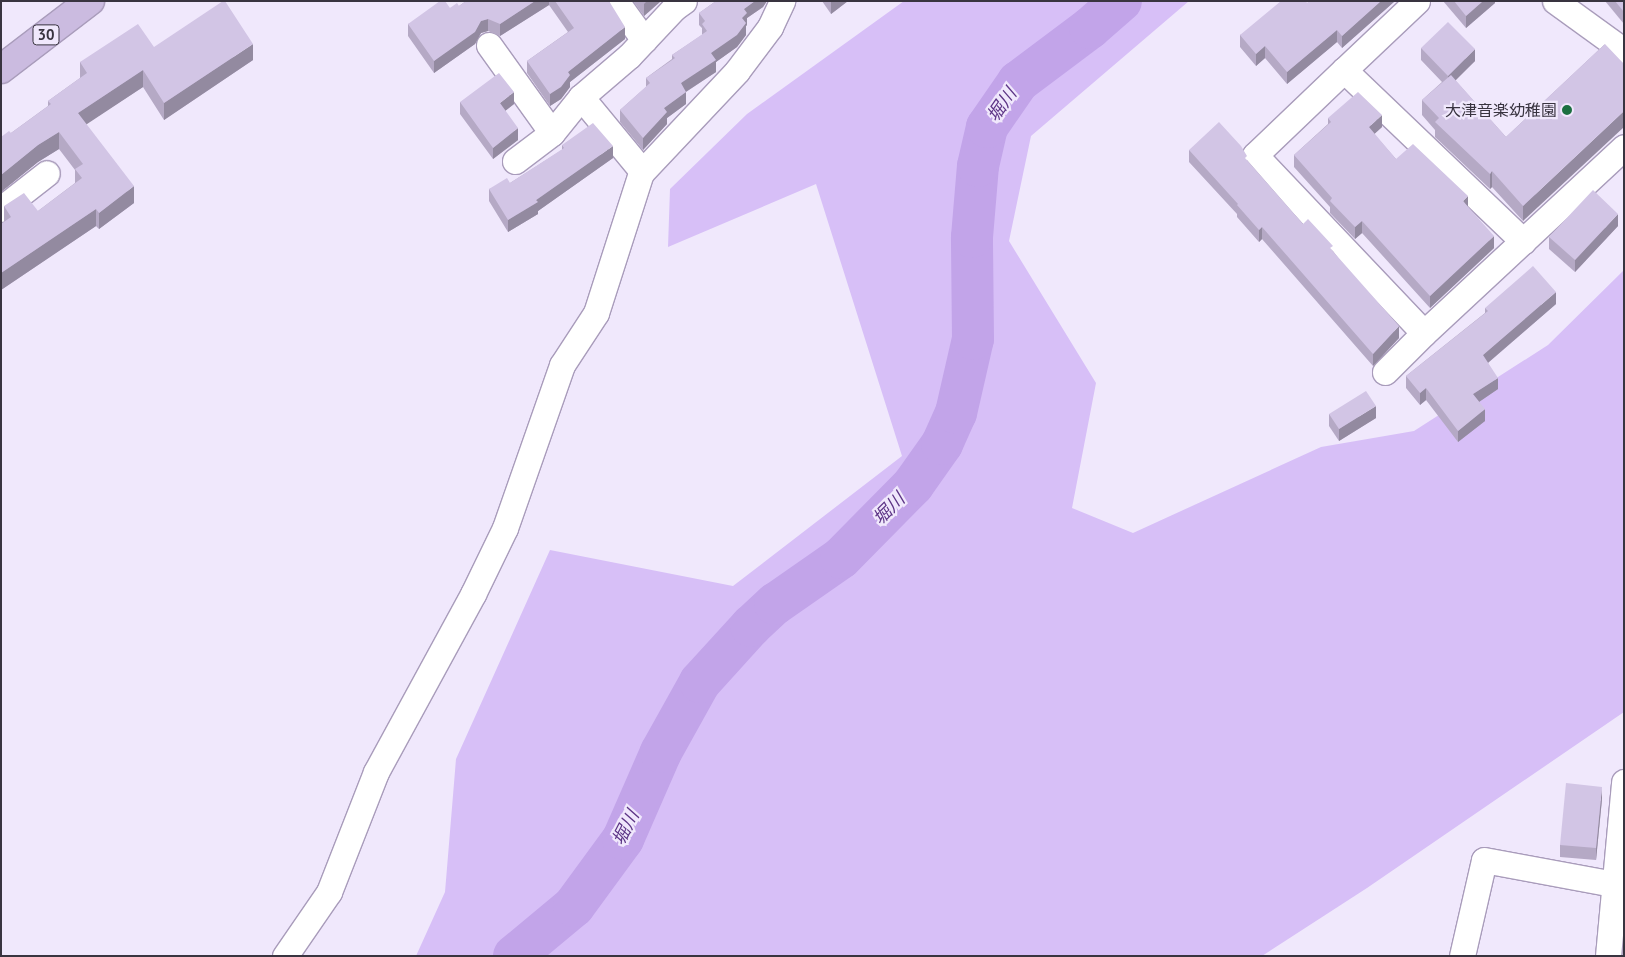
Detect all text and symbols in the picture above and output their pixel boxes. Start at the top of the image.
road number: 30 [32,22,60,48]
water label: 堀川 [983,84,1021,126]
place label: 大津音楽幼稚園 [1445,100,1557,120]
marker: 大津音楽幼稚園 [1561,104,1573,116]
water label: 堀川 [869,489,909,529]
water label: 堀川 [608,807,644,849]

